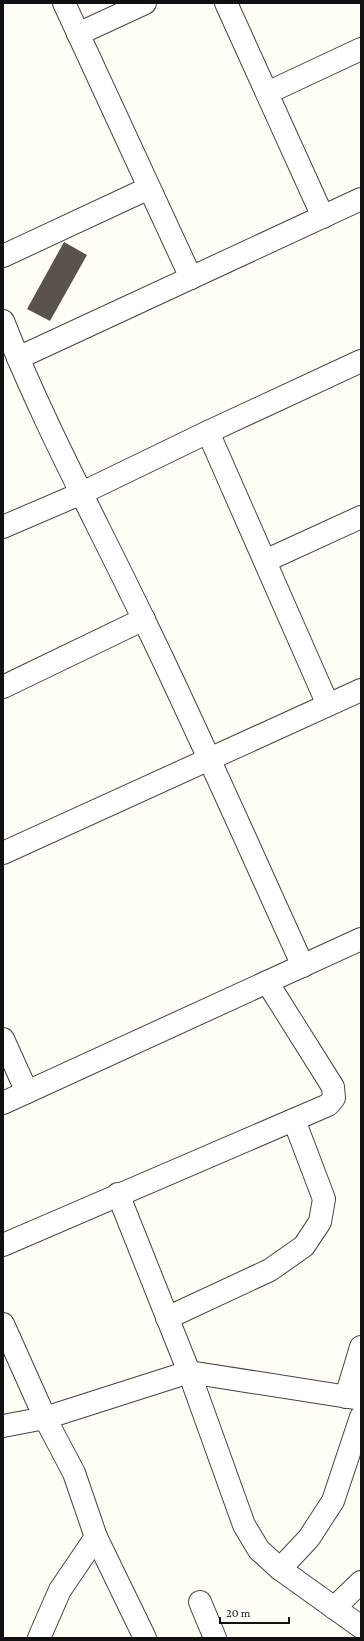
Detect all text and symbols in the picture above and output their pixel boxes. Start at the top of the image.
scale bar [220,1599,289,1625]
text: 20 m [226,1606,251,1620]

